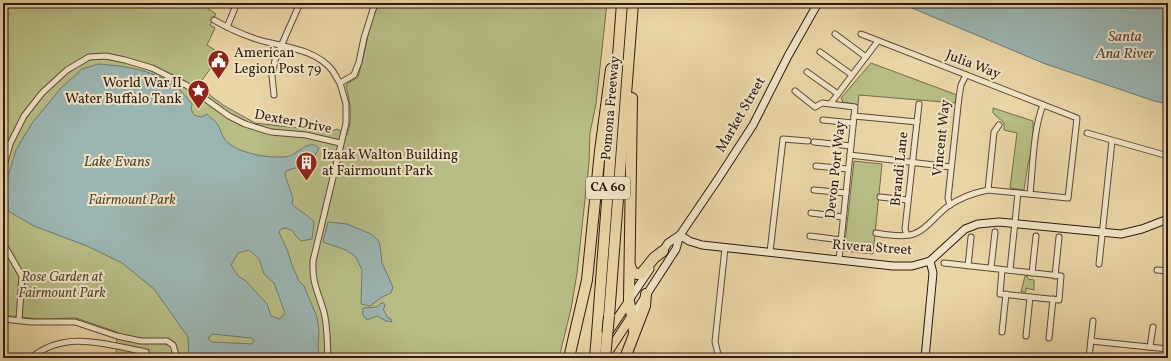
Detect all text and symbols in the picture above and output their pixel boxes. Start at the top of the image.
water label: Santa Ana River [1095,27,1155,65]
place label: American Legion Post 79 [234,44,321,79]
street label: Julia Way [943,46,1004,84]
public building icon: American Legion Post 79 [205,48,231,81]
street label: Pomona Freeway [597,55,625,161]
place label: World War II Water Buffalo Tank [65,74,182,109]
street label: Market Street [712,74,770,156]
place icon: World War II Water Buffalo Tank [185,78,211,111]
street label: Vincent Way [929,98,956,177]
street label: Dexter Drive [253,105,334,139]
street label: Devon Port Way [821,120,851,220]
street label: Brandi Lane [887,131,913,207]
place label: Izaak Walton Building at Fairmount Park [322,146,458,181]
building icon: Izaak Walton Building at Fairmount Park [293,150,319,183]
water label: Lake Evans [84,152,151,173]
road number: CA 60 [586,177,630,199]
park label: Fairmount Park [88,191,176,210]
street label: Rivera Street [831,236,913,260]
park label: Rose Garden at Fairmount Park [18,268,106,303]

